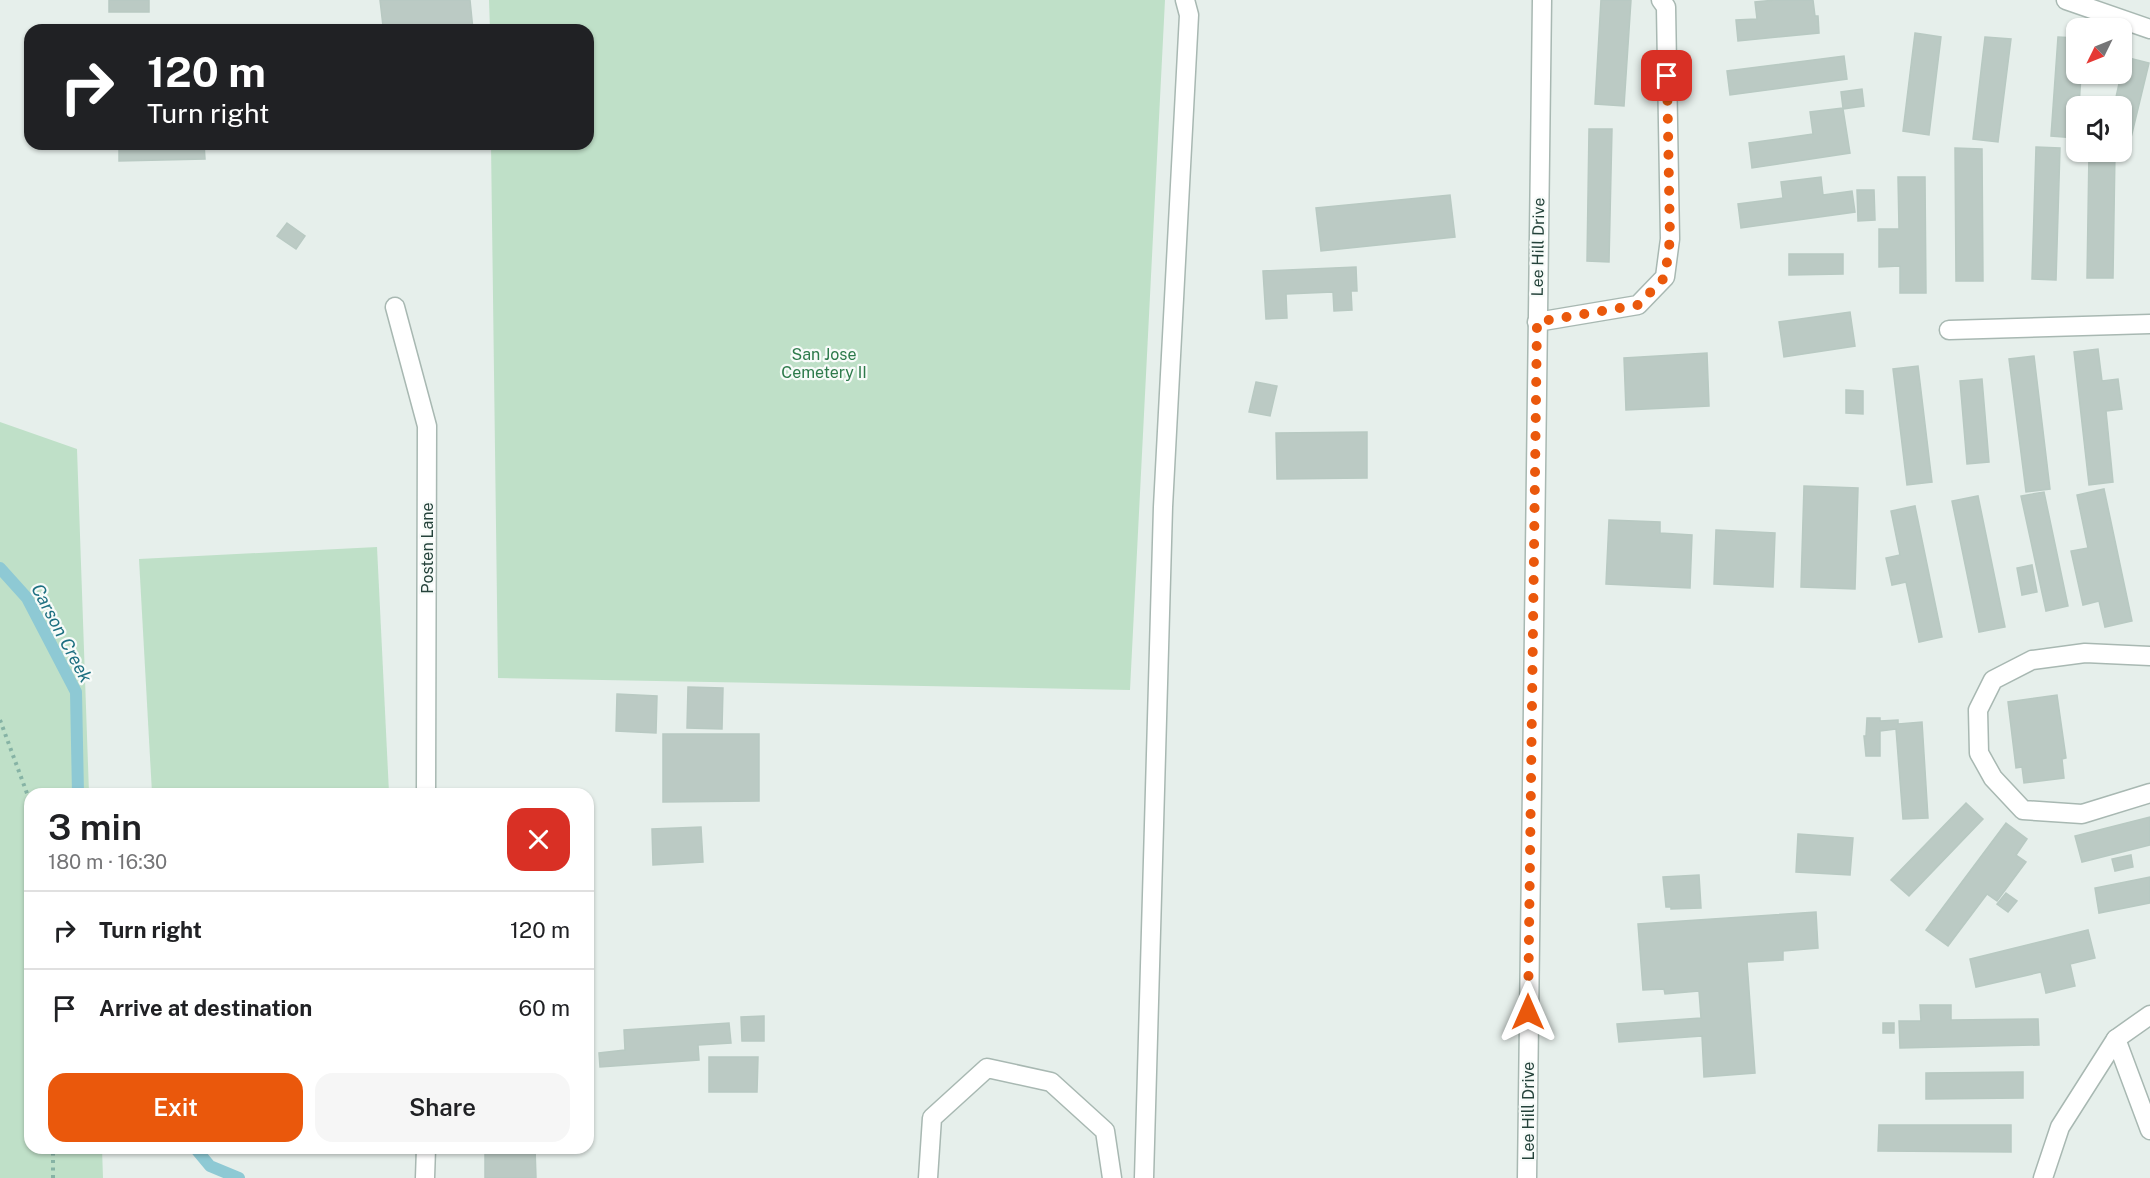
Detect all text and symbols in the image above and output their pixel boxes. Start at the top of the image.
north arrow [2066,18,2132,84]
map controls [2066,18,2132,162]
text: 120 m [147,47,266,96]
icon: right [48,48,126,126]
pin [1641,50,1692,101]
icon: arrive [1650,59,1683,92]
button: sound [2066,96,2132,162]
text: Turn right [147,97,270,129]
street label: Lee Hill Drive [1528,197,1548,297]
park label: San Jose Cemetery II [781,345,867,382]
street label: Posten Lane [418,502,437,594]
water label: Carson Creek [27,580,97,686]
text: 3 min [48,806,142,848]
button: close [507,808,570,871]
text: 180 m · 16:30 [48,850,167,874]
icon: right [48,914,81,947]
text: Turn right [99,917,202,943]
text: 120 m [510,917,570,943]
position arrow [1496,980,1560,1044]
icon: arrive [48,992,81,1025]
text: Arrive at destination [99,995,312,1021]
text: 60 m [519,995,570,1021]
street label: Lee Hill Drive [1519,1062,1538,1160]
button: Exit [48,1073,303,1142]
button: Share [315,1073,570,1142]

